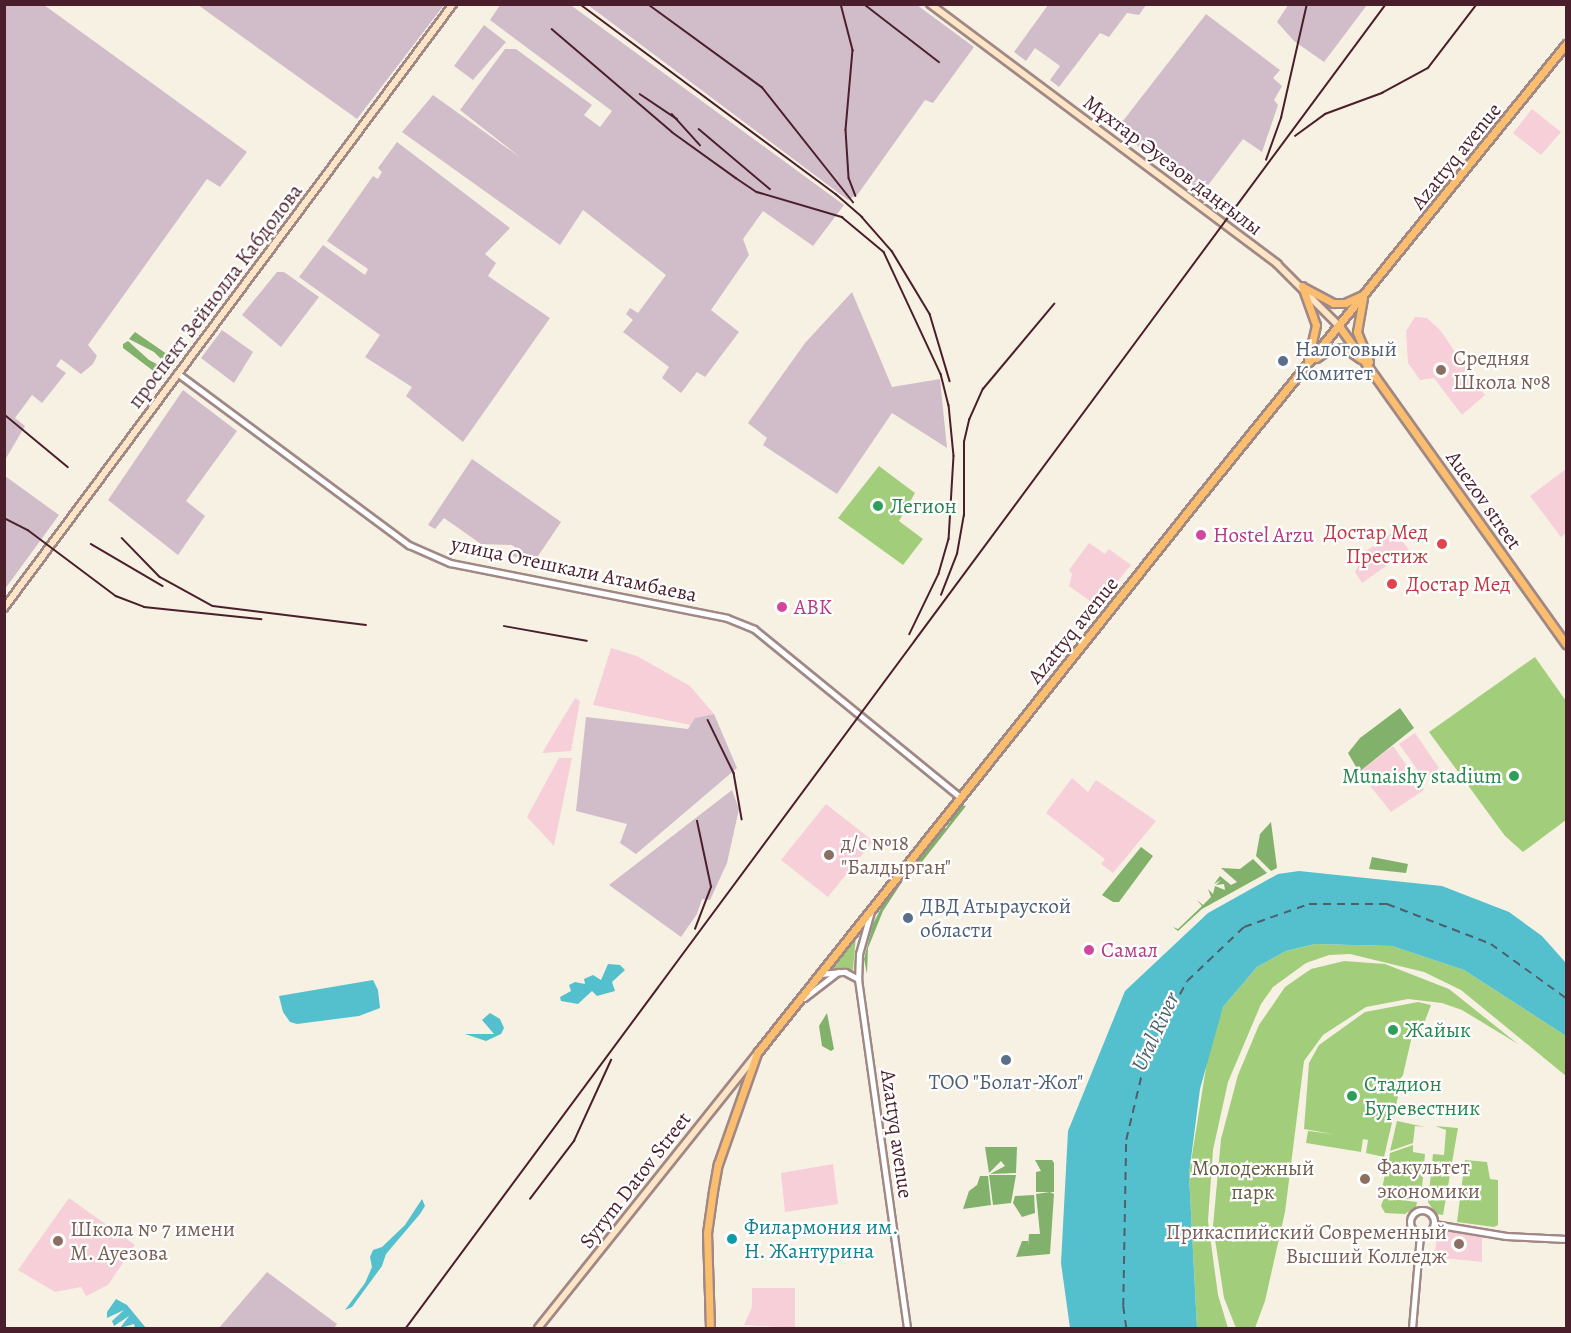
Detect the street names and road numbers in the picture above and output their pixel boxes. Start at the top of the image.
street label: Мұхтар Әуезов даңғылы [1078,89,1268,241]
street label: Azattyq avenue [1405,98,1507,214]
street label: проспект Зейнолла Кабдолова [122,179,308,413]
street label: Auezov street [1441,446,1527,554]
street label: улица Отешкали Атамбаева [449,531,699,607]
street label: Azattyq avenue [1022,572,1124,688]
street label: Azattyq avenue [875,1068,919,1200]
street label: Syrym Datov Street [574,1107,696,1253]

